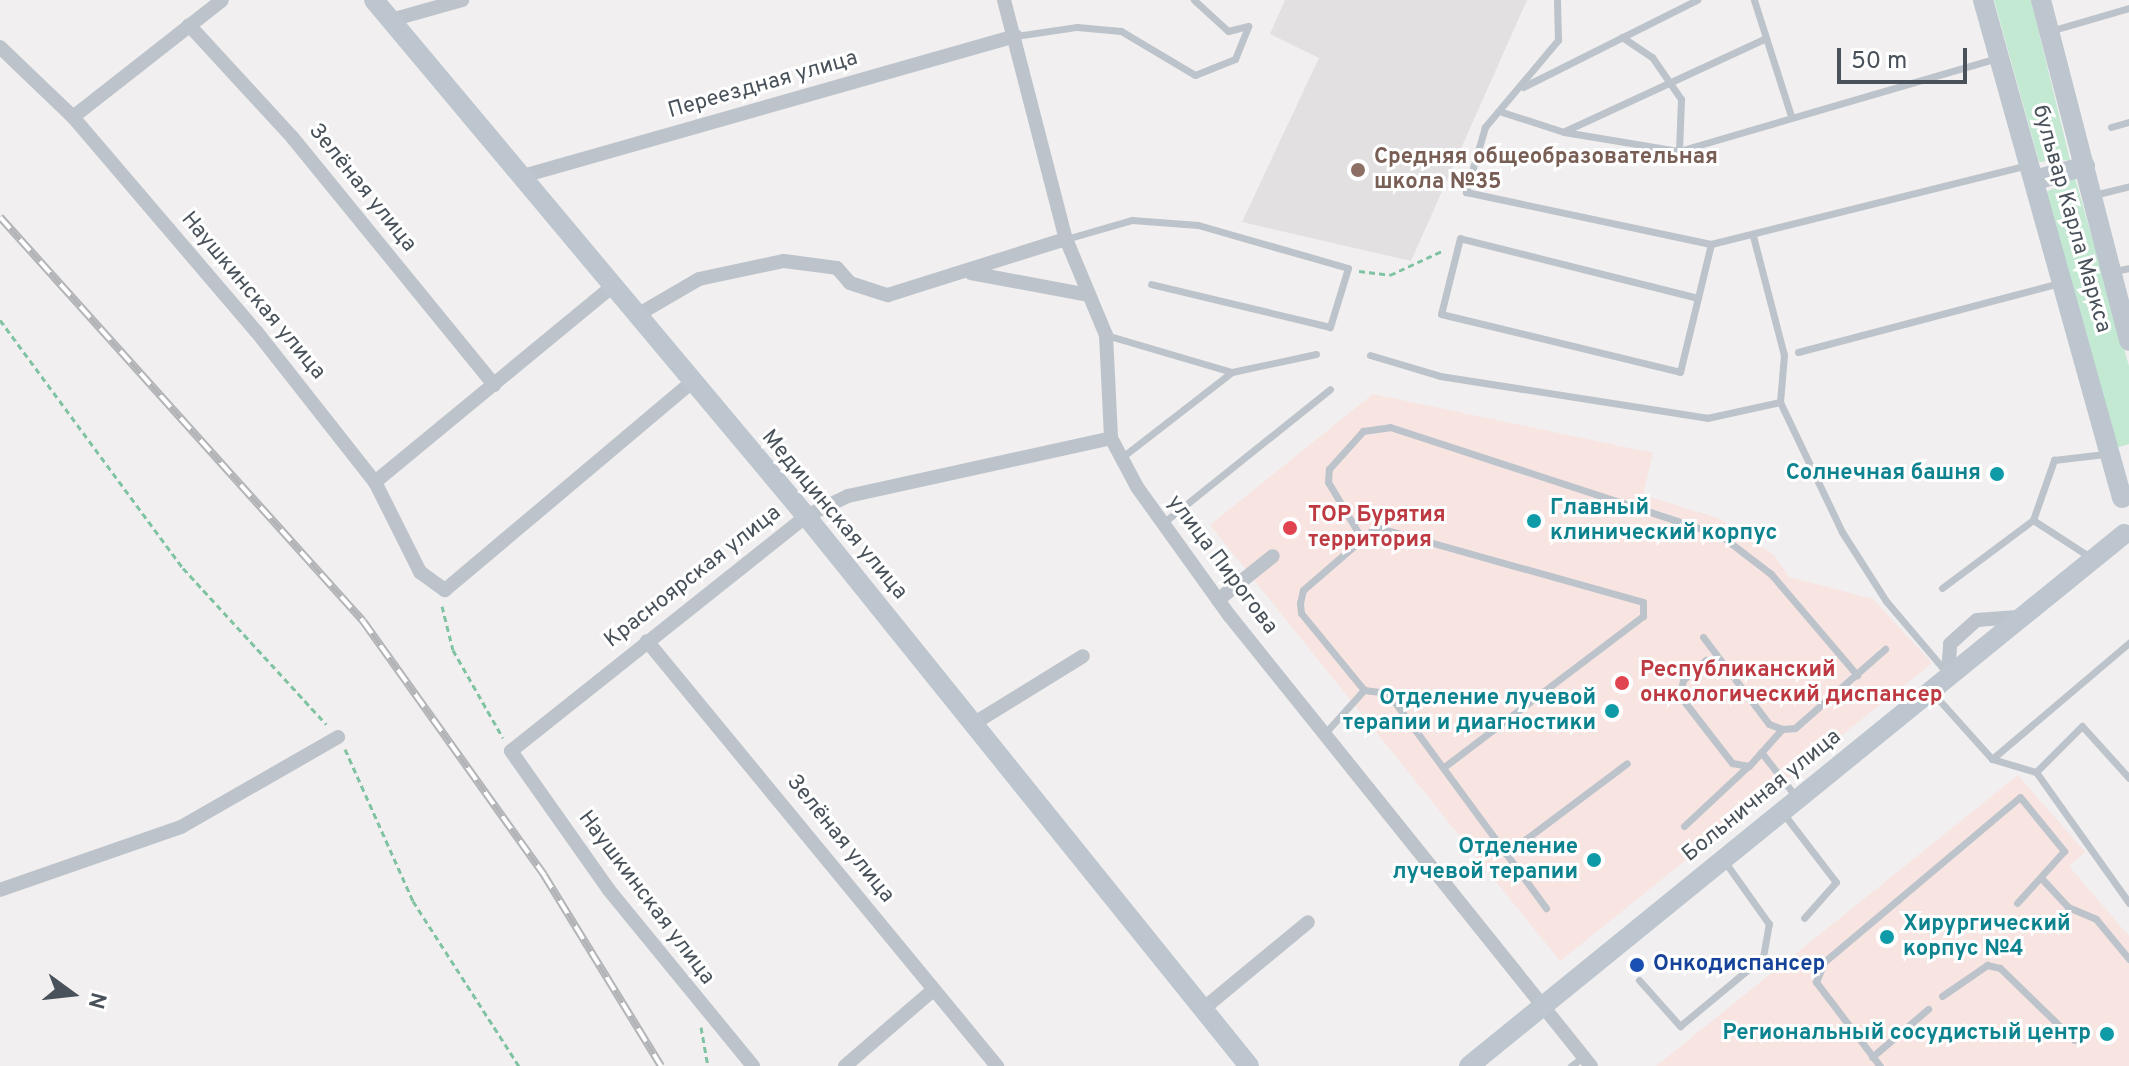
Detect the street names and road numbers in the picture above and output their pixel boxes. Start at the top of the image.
street label: Переездная улица [665,45,861,125]
street label: бульвар Карла Маркса [2026,102,2116,336]
street label: Зелёная улица [302,119,422,257]
street label: Наушкинская улица [175,207,331,385]
street label: Медицинская улица [755,425,913,605]
street label: улица Пирогова [1161,490,1283,640]
street label: Красноярская улица [600,500,786,654]
street label: Больничная улица [1677,724,1847,868]
street label: Зелёная улица [780,770,900,908]
street label: Наушкинская улица [572,806,720,990]

